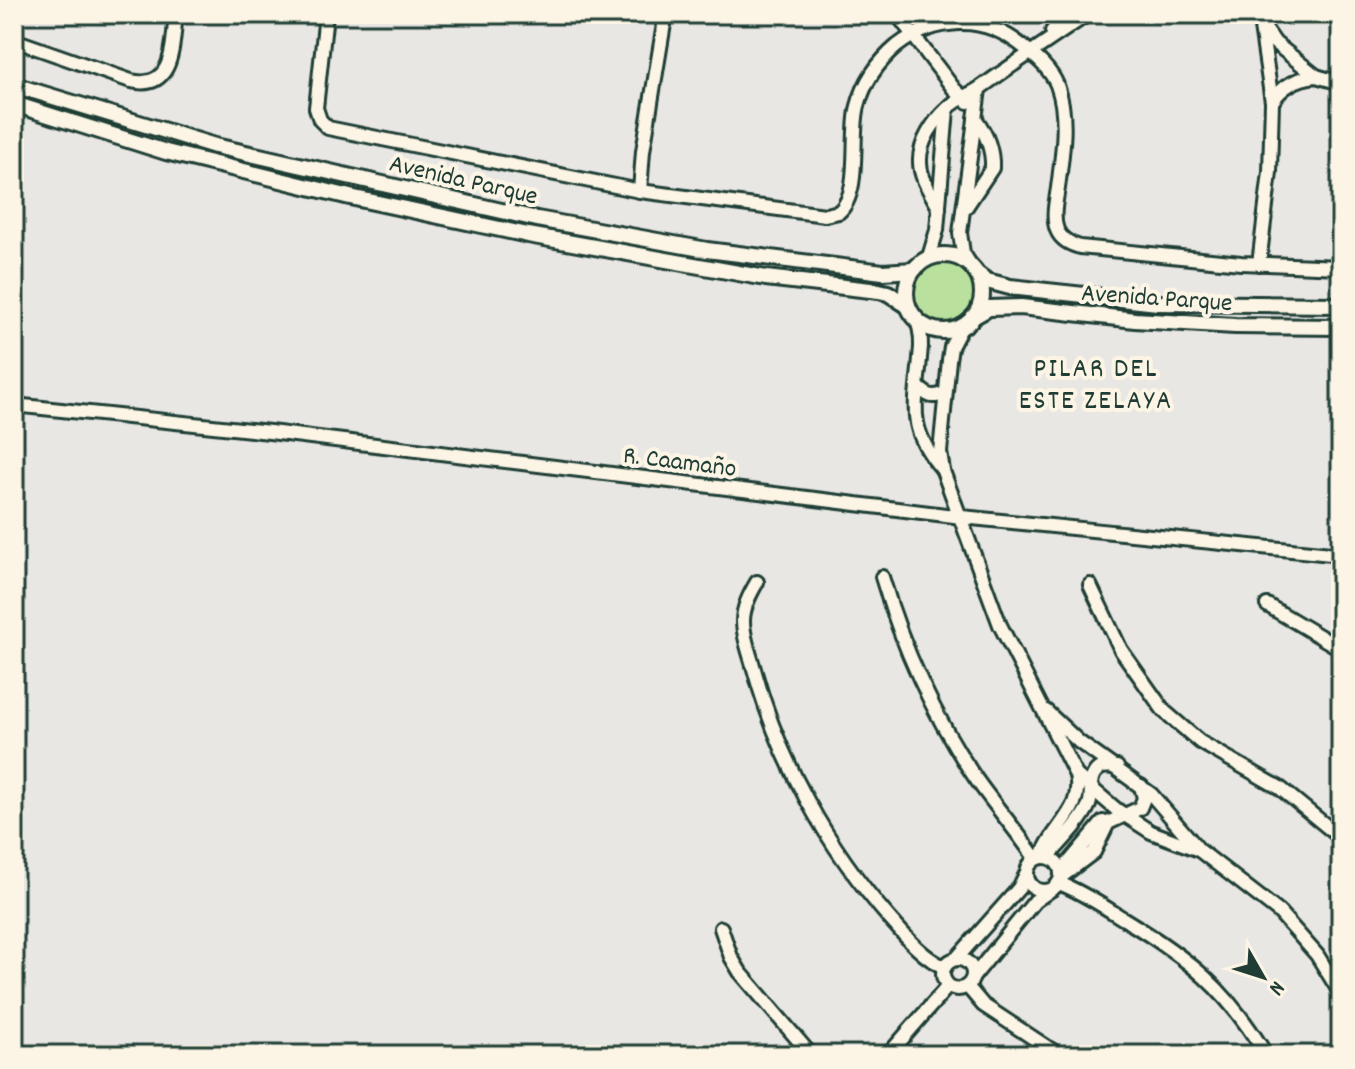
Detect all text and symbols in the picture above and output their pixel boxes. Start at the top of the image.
street label: Avenida Parque [385,146,541,216]
street label: Avenida Parque [1080,276,1234,323]
district label: PILAR DEL ESTE ZELAYA [1019,351,1173,423]
street label: R. Caamaño [621,438,738,489]
north arrow [1223,937,1303,1017]
text: N [1260,973,1291,1001]

